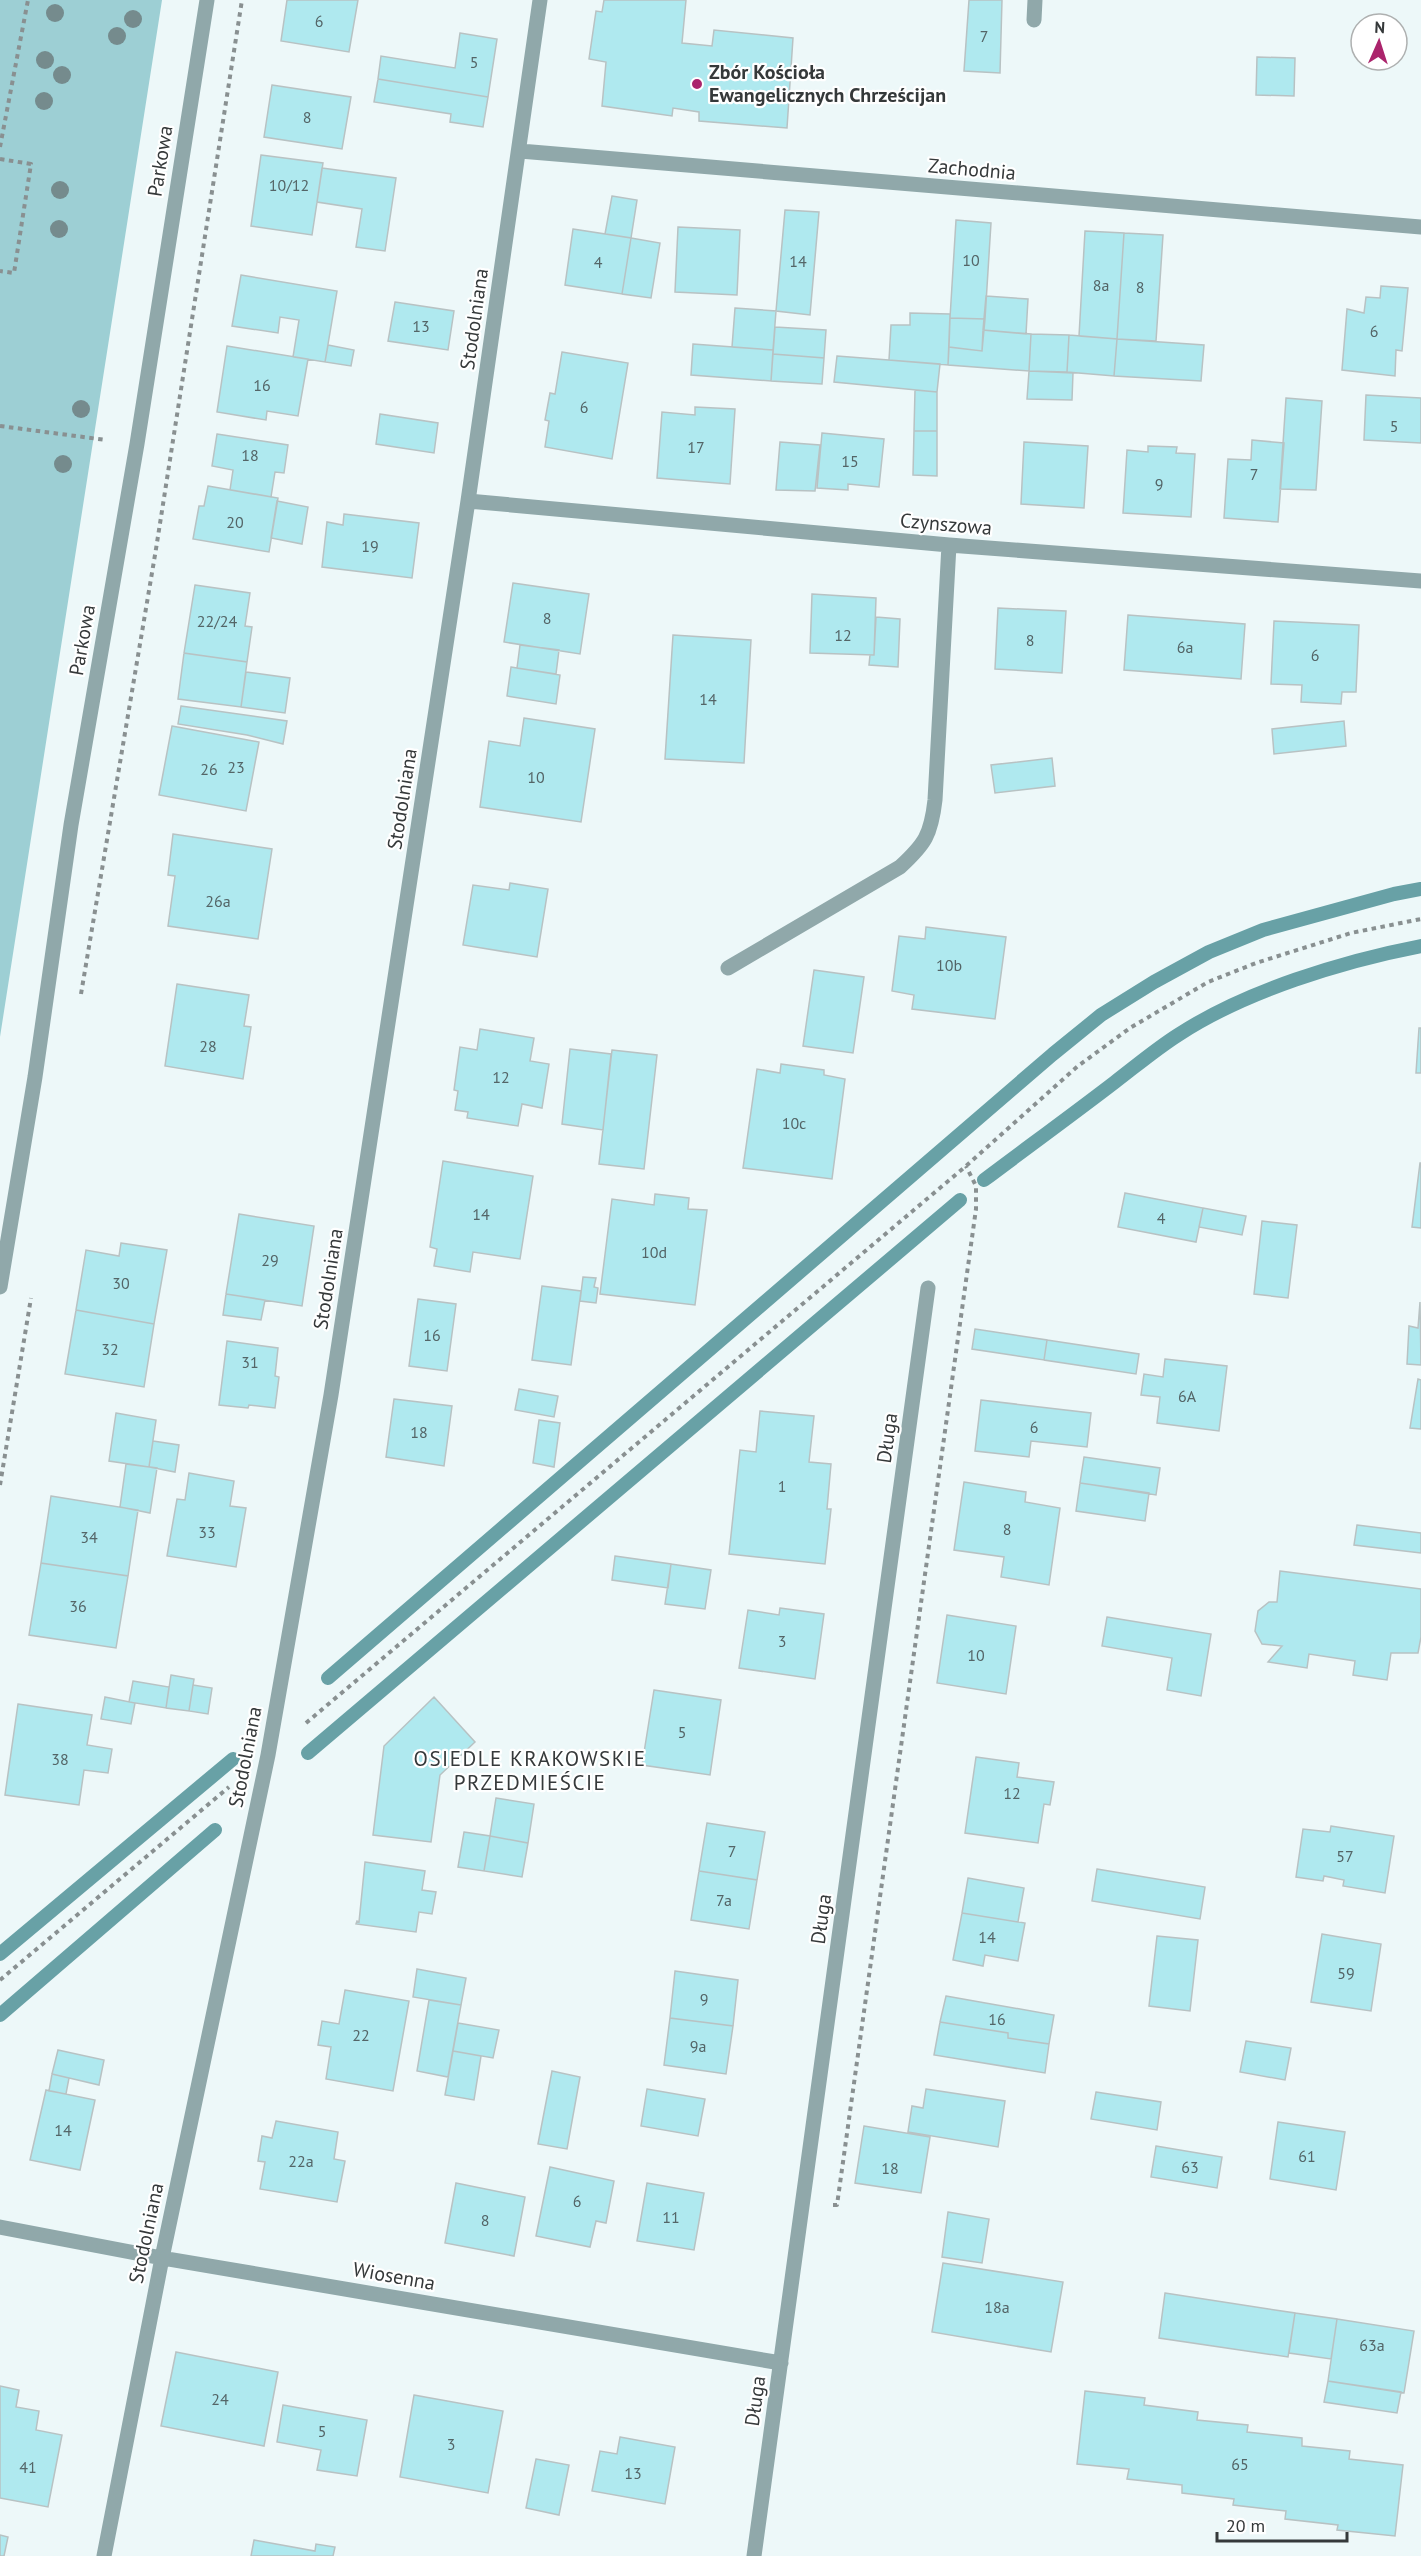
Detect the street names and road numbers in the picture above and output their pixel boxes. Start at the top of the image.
street label: Parkowa [142,124,178,198]
street label: Zachodnia [927,152,1017,186]
street label: Stodolniana [454,267,494,371]
street label: Czynszowa [899,507,993,541]
street label: Parkowa [63,602,101,678]
street label: Stodolniana [381,746,423,852]
street label: Stodolniana [307,1226,349,1332]
street label: Długa [871,1411,903,1465]
street label: Stodolniana [222,1704,268,1810]
street label: Długa [805,1892,837,1946]
street label: Stodolniana [123,2180,169,2286]
street label: Wiosenna [351,2256,437,2296]
street label: Długa [739,2374,771,2428]

